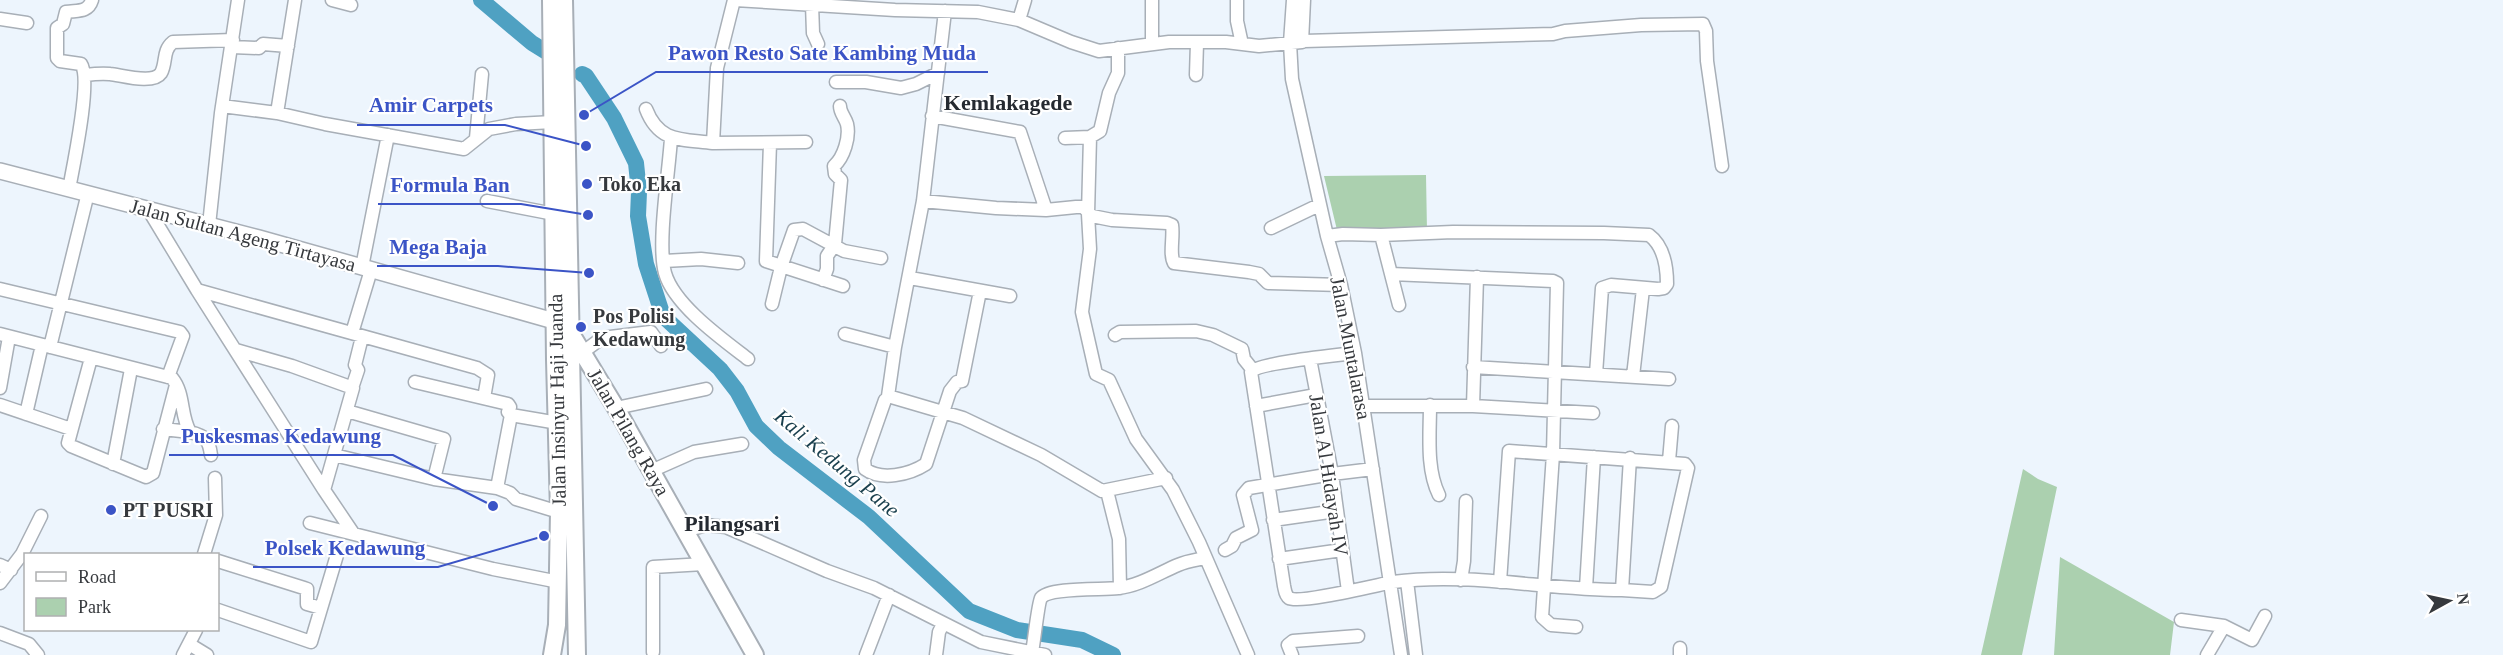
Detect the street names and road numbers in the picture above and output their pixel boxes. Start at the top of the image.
street label: Jalan Sultan Ageng Tirtayasa [127,194,358,277]
street label: Jalan Muntalarasa [1326,275,1376,421]
street label: Jalan Insinyur Haji Juanda [544,293,571,507]
street label: Jalan Pilang Raya [583,364,674,500]
street label: Jalan Al Hidayah IV [1304,392,1353,558]

